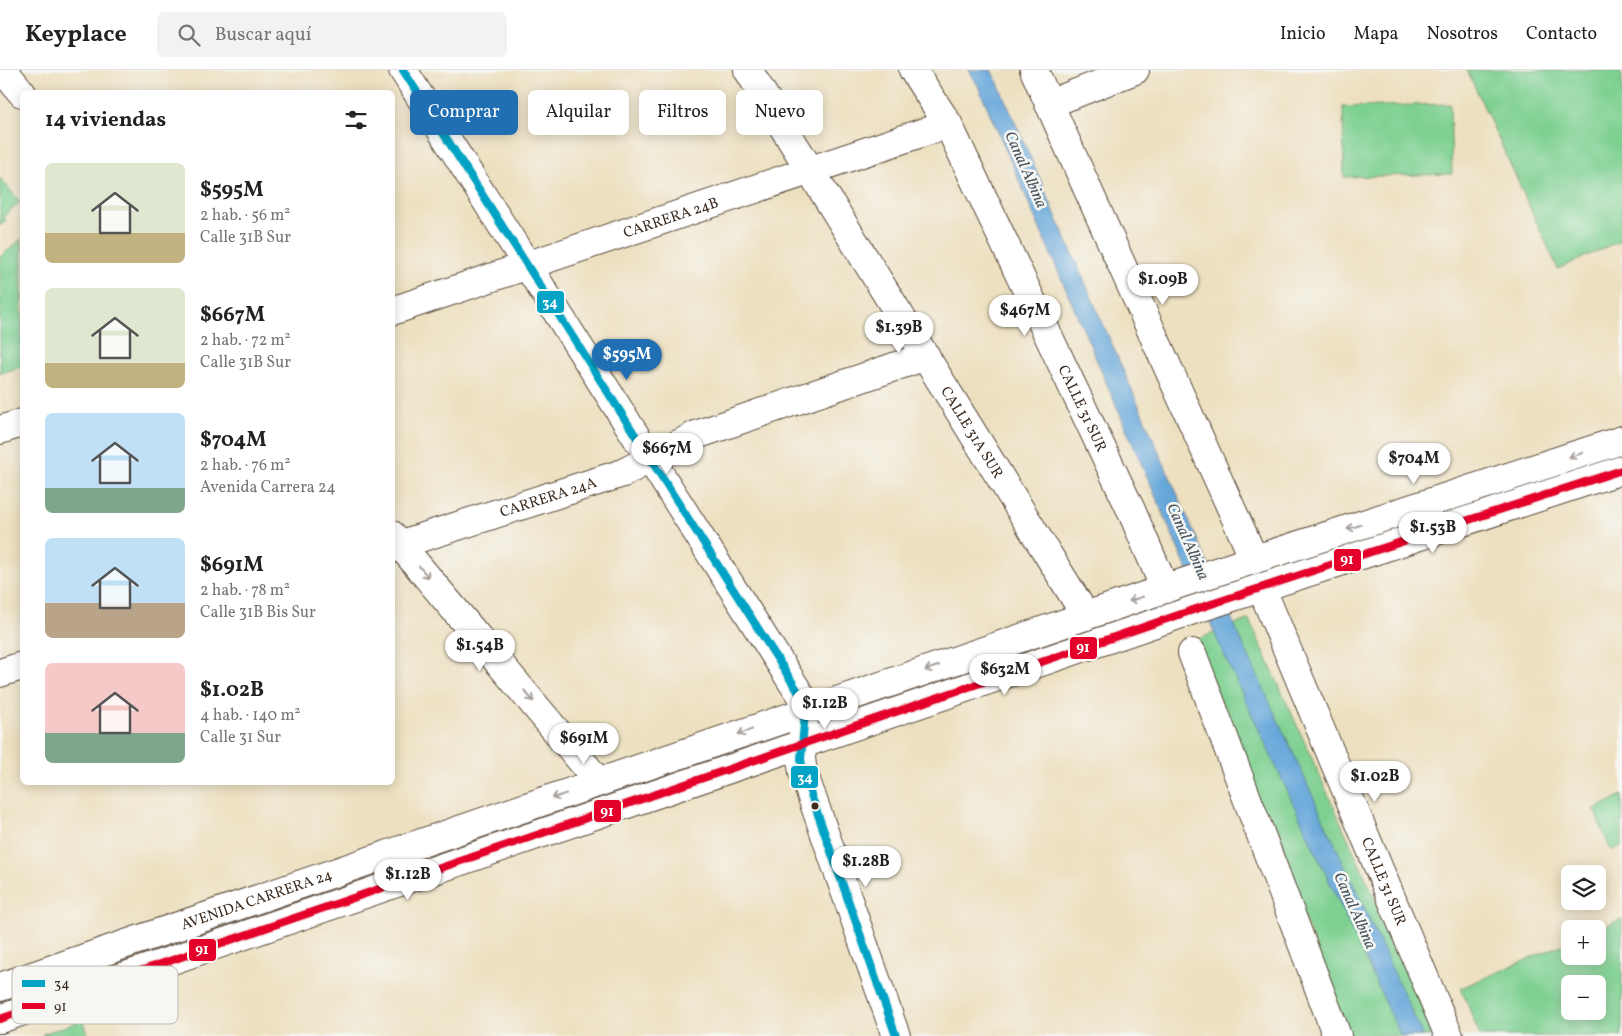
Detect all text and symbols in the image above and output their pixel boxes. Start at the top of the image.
search box [157,12,507,57]
text: Keyplace [25,18,127,52]
icon: search [175,21,203,49]
text: Buscar aquí [215,22,311,48]
text: Inicio [1280,22,1326,47]
text: Mapa [1354,22,1399,47]
text: Nosotros [1427,22,1498,47]
text: Contacto [1526,22,1597,47]
chip: Comprar [410,90,518,135]
chip: Alquilar [528,90,629,135]
chip: Filtros [639,90,726,135]
chip: Nuevo [736,90,823,135]
text: 14 viviendas [45,106,166,135]
icon: filters [342,106,370,134]
water label: Canal Albina [998,128,1052,212]
text: $595M [200,176,264,205]
icon: home [85,183,145,243]
street label: CARRERA 24B [621,193,722,244]
text: 2 hab. · 56 m² [200,205,290,227]
text: Calle 31B Sur [200,227,291,249]
pin: $1.09B [1122,264,1204,306]
text: $1.09B [1138,269,1188,291]
line badge: 34 [536,290,565,314]
text: 34 [542,294,558,313]
pin: $467M [990,294,1060,337]
text: $467M [1000,300,1050,322]
text: $667M [200,301,265,330]
icon: home [85,308,145,368]
pin: $1.39B [858,312,940,354]
text: $1.39B [875,317,923,339]
text: 2 hab. · 72 m² [200,330,291,352]
pin: $595M [592,338,662,381]
text: $595M [603,344,651,366]
text: Calle 31B Sur [200,352,291,374]
street label: CALLE 31 SUR [1052,362,1111,456]
street label: CALLE 31A SUR [934,383,1007,483]
text: $704M [200,426,267,455]
pin: $667M [632,432,702,475]
icon: home [85,433,145,493]
text: $667M [642,438,692,460]
pin: $704M [1379,442,1449,485]
text: $704M [1389,448,1439,470]
one-way arrow [1568,451,1584,460]
text: 2 hab. · 76 m² [200,455,290,477]
street label: CARRERA 24A [498,473,600,524]
text: Avenida Carrera 24 [200,477,336,499]
water label: Canal Albina [1160,500,1214,584]
pin: $1.53B [1392,512,1474,554]
text: $1.53B [1410,517,1456,539]
one-way arrow [1347,522,1363,532]
line badge: 91 [1333,548,1362,572]
text: $691M [200,551,264,580]
text: 91 [1340,551,1354,570]
icon: home [85,558,145,618]
one-way arrow [418,566,429,579]
text: 2 hab. · 78 m² [200,580,290,602]
one-way arrow [1128,595,1144,604]
text: Calle 31B Bis Sur [200,602,316,624]
pin: $1.54B [439,630,521,672]
text: $1.54B [456,635,504,657]
line badge: 91 [1069,636,1098,660]
text: 91 [1076,639,1090,658]
pin: $632M [970,654,1040,696]
text: $632M [980,659,1030,681]
one-way arrow [924,664,940,674]
text: $1.02B [200,676,264,705]
icon: home [85,683,145,743]
pin: $1.12B [784,688,866,730]
one-way arrow [523,690,534,703]
text: $1.12B [802,693,848,715]
text: 4 hab. · 140 m² [200,705,301,727]
pin: $691M [549,722,619,765]
text: Calle 31 Sur [200,727,281,749]
text: $691M [560,728,608,750]
one-way arrow [738,728,754,737]
pin: $1.02B [1334,760,1416,803]
line badge: 34 [790,765,819,789]
text: $1.02B [1351,766,1399,788]
text: 34 [797,769,813,788]
one-way arrow [551,792,567,802]
line badge: 91 [593,799,622,823]
unlabelled marker [810,801,820,811]
text: 91 [600,803,614,822]
street label: CALLE 31 SUR [1355,834,1411,929]
pin: $1.28B [825,846,907,888]
text: $1.28B [842,851,890,873]
pin: $1.12B [367,858,449,901]
text: $1.12B [385,864,431,886]
street label: AVENIDA CARRERA 24 [179,865,335,936]
map controls [1561,865,1606,1020]
button: layers [1561,865,1606,910]
water label: Canal Albina [1327,869,1381,953]
button: + [1561,920,1606,965]
line badge: 91 [188,938,217,962]
text: 91 [195,941,209,960]
legend [12,966,178,1024]
text: 34 [54,975,70,994]
button: − [1561,975,1606,1020]
text: 91 [54,998,67,1017]

